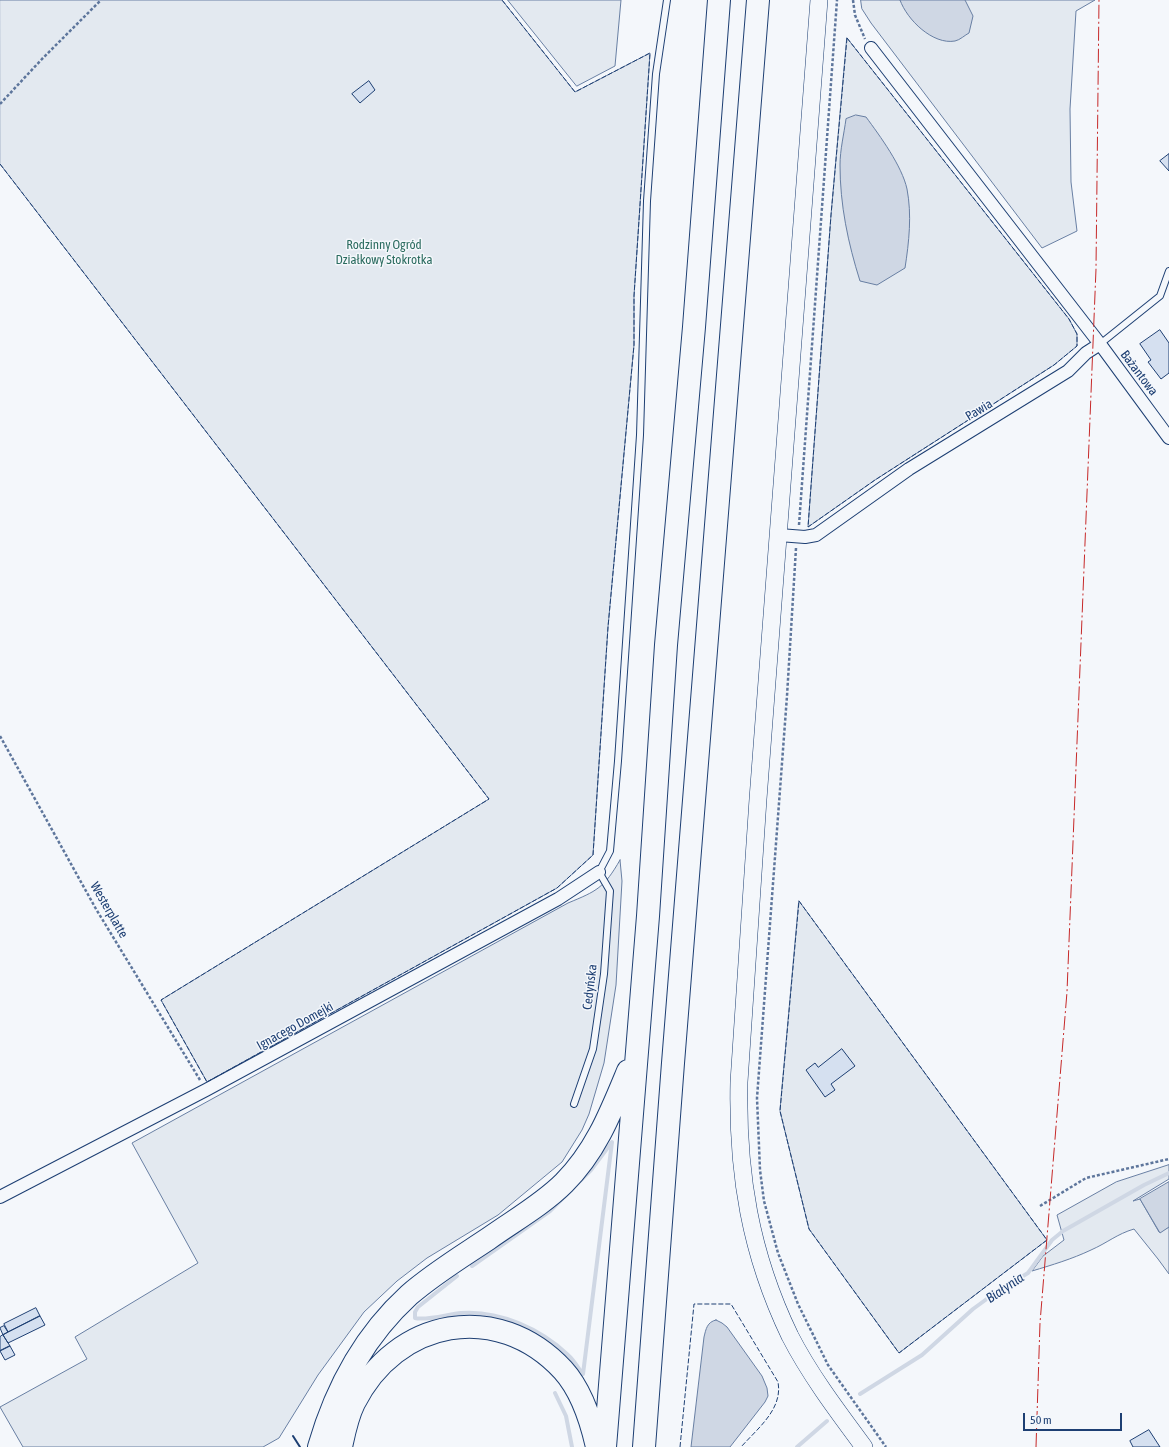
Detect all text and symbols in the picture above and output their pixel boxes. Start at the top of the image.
park label: Rodzinny Ogród Działkowy Stokrotka [335,237,433,268]
street label: Bażantowa [1117,347,1161,399]
street label: Pawia [963,396,995,424]
street label: Westerplatte [87,879,131,941]
street label: Cedyńska [579,963,601,1011]
street label: Ignacego Domejki [254,999,336,1053]
water label: Białynia [983,1269,1027,1307]
scale bar [1025,1405,1124,1431]
text: 50 m [1030,1413,1052,1427]

